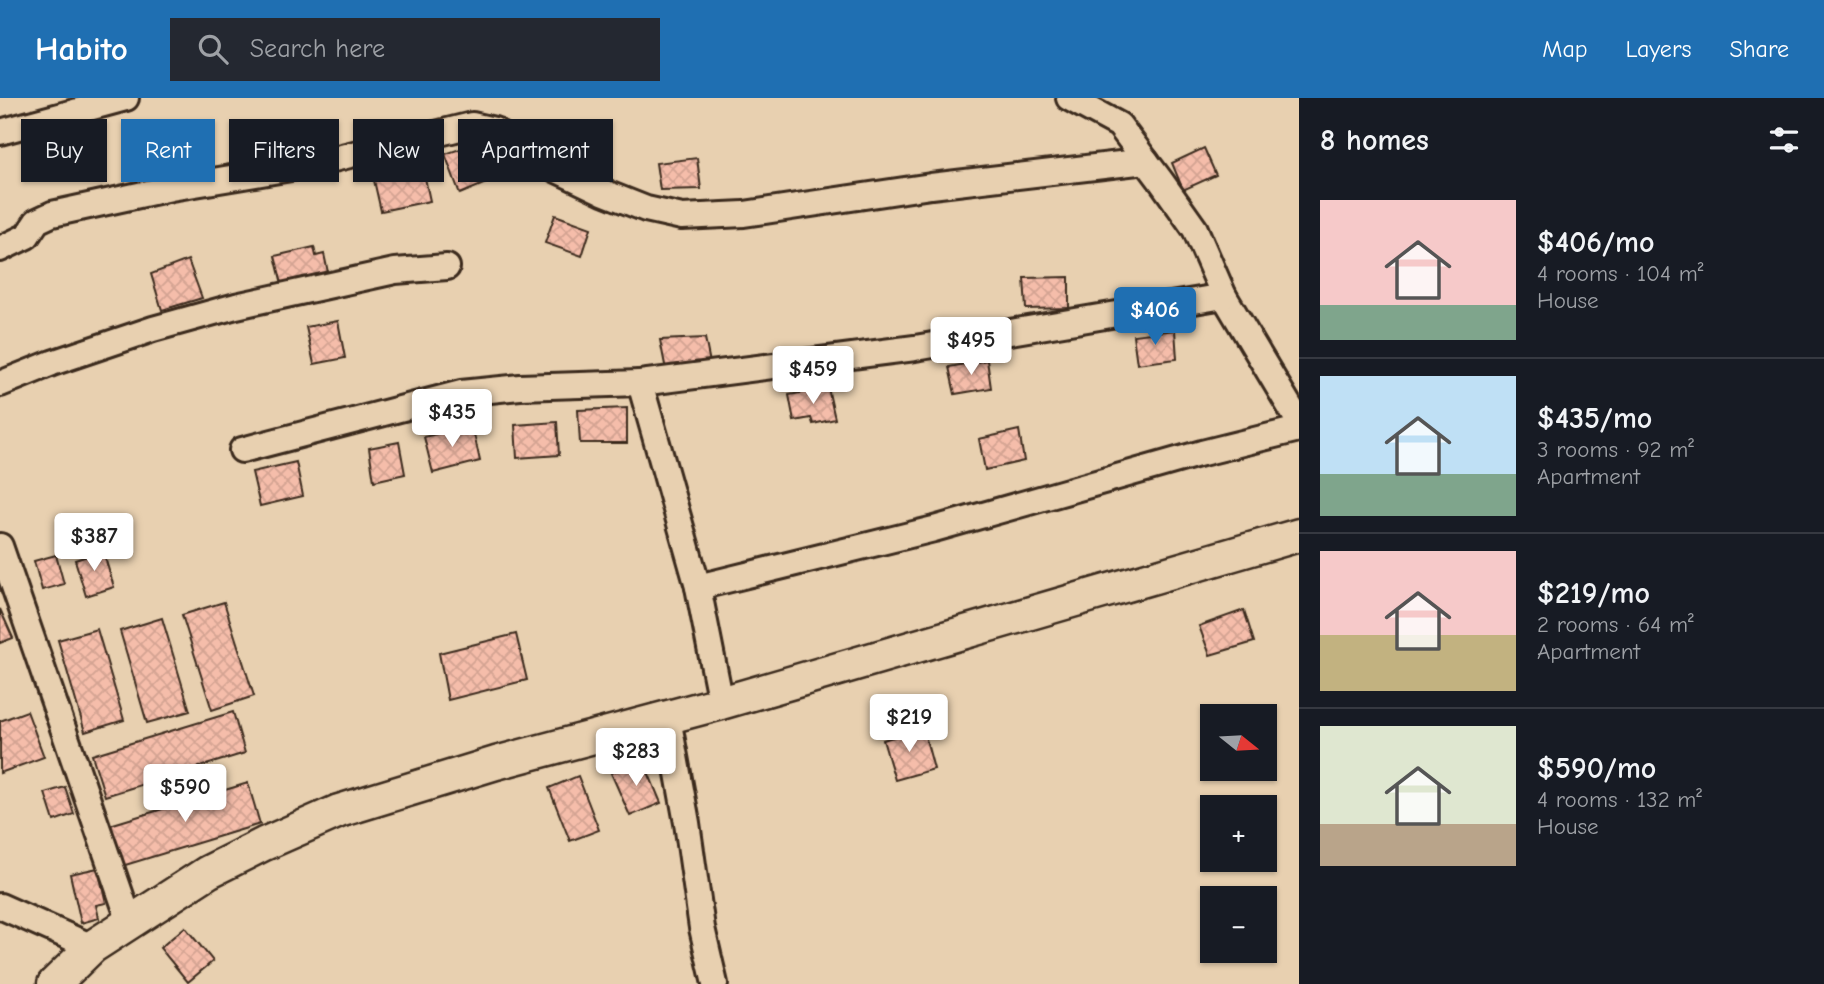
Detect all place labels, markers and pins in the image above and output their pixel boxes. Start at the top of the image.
pin: $406 [1114,288,1196,347]
pin: $495 [930,317,1012,377]
pin: $459 [772,346,854,406]
pin: $435 [411,390,493,449]
pin: $387 [53,514,135,573]
pin: $219 [868,694,950,754]
pin: $283 [595,728,677,788]
pin: $590 [144,764,226,824]

